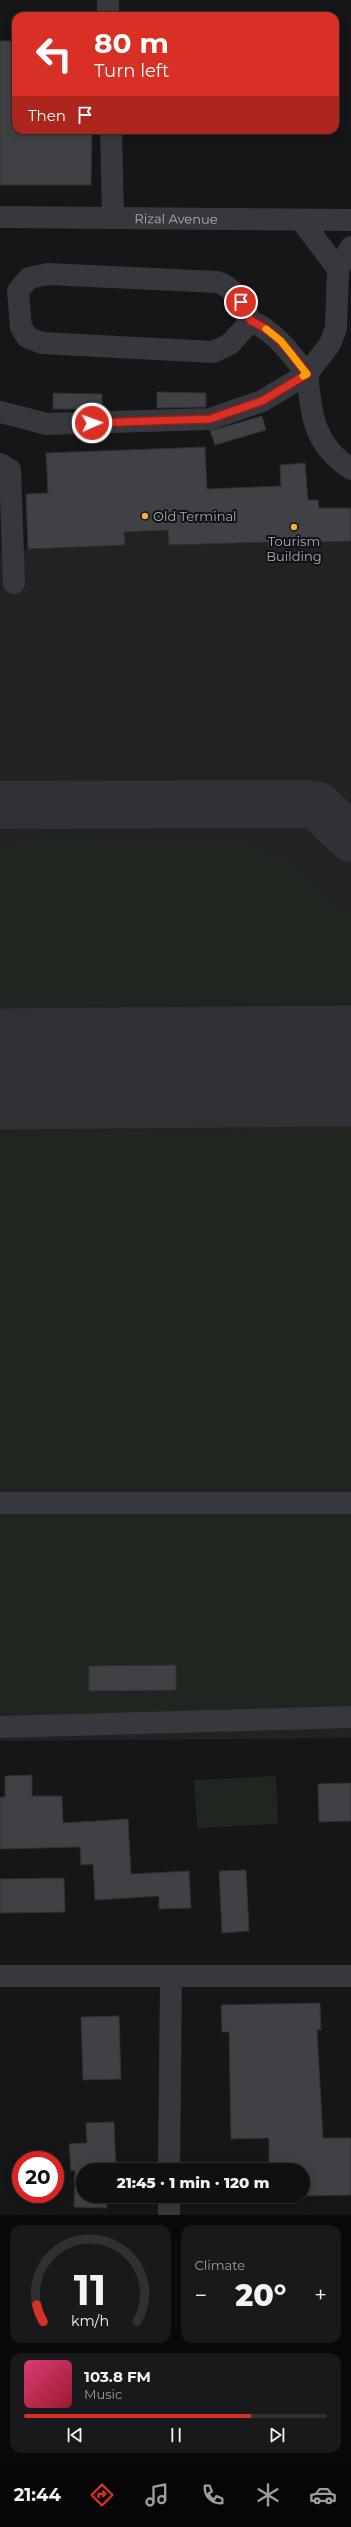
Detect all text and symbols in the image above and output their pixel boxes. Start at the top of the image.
text: 80 m [94,26,169,60]
icon: left [28,28,80,80]
text: Turn left [94,60,169,82]
icon: arrive [74,104,96,126]
text: Then [28,106,66,125]
street label: Rizal Avenue [134,210,218,227]
pin [224,285,258,319]
icon: arrive [230,291,252,313]
position arrow [71,402,113,444]
place label: Old Terminal [153,508,237,524]
marker: Old Terminal [140,511,150,521]
marker: Tourism Building [289,522,299,532]
place label: Tourism Building [266,533,322,564]
speed limit sign: 20 [12,2151,64,2203]
text: 21:45 · 1 min · 120 m [117,2173,269,2192]
text: Climate [195,2257,245,2273]
text: 11 [74,2265,107,2315]
text: 20° [235,2277,286,2314]
text: − [195,2282,207,2309]
text: + [314,2282,327,2309]
text: km/h [71,2312,109,2330]
text: 103.8 FM [84,2367,151,2386]
text: Music [84,2386,122,2402]
icon: previous [64,2424,86,2446]
icon: pause [165,2424,187,2446]
icon: next [266,2424,288,2446]
icon: directions [88,2481,116,2509]
icon: music [143,2481,171,2509]
icon: phone [199,2481,227,2509]
icon: climate [254,2481,282,2509]
icon: car [309,2481,337,2509]
text: 21:44 [14,2484,61,2506]

